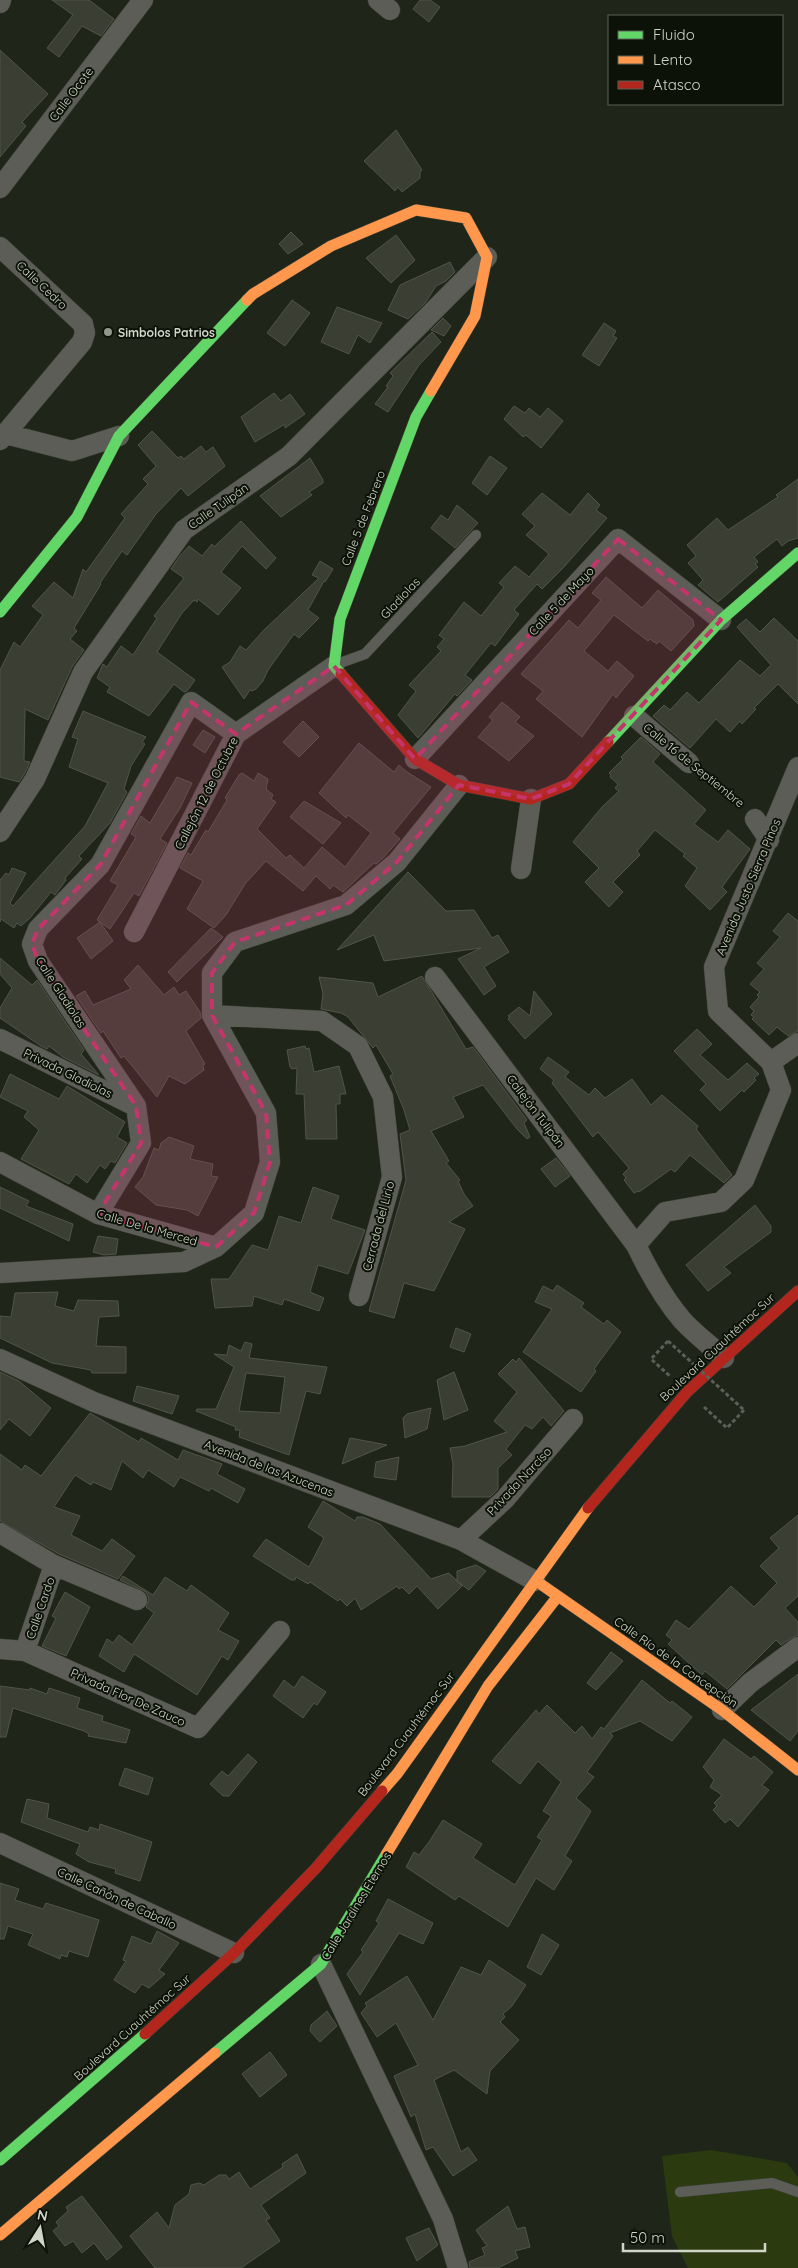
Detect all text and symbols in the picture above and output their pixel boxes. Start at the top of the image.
legend [608,15,783,105]
text: Fluido [653,25,695,44]
text: Lento [653,50,692,69]
street label: Calle Ocote [46,64,96,124]
text: Atasco [653,75,701,94]
street label: Calle Cedro [13,258,71,312]
place label: Simbolos Patrios [118,325,215,340]
marker: Simbolos Patrios [102,326,114,338]
street label: Calle 5 de Febrero [338,468,388,568]
street label: Calle Tulipán [185,480,251,532]
street label: Calle 5 de Mayo [525,563,597,639]
street label: Gladiolas [377,574,423,622]
street label: Calle 16 de Septiembre [640,720,748,810]
street label: Callejón 12 de Octubre [171,734,241,852]
street label: Avenida Justo Sierra Pinos [712,816,784,958]
street label: Calle Gladiolas [32,954,90,1031]
street label: Privada Gladiolas [21,1045,115,1101]
street label: Callejón Tulipán [504,1072,568,1150]
street label: Cerrada del Lirio [359,1179,397,1273]
street label: Calle De la Merced [95,1205,199,1249]
street label: Boulevard Cuauhtémoc Sur [656,1289,778,1404]
street label: Avenida de las Azucenas [202,1436,336,1500]
street label: Privada Narcíso [484,1444,554,1518]
street label: Calle Cardo [22,1575,58,1641]
street label: Calle Río de la Concepción [611,1614,741,1710]
street label: Privada Flor De Zauco [68,1665,188,1729]
street label: Boulevard Cuauhtémoc Sur [354,1669,458,1799]
street label: Calle Jardines Eternos [318,1849,394,1963]
street label: Calle Cañón de Caballo [55,1864,179,1932]
street label: Boulevard Cuauhtémoc Sur [71,1970,194,2083]
north arrow [15,2203,65,2253]
text: N [36,2205,49,2225]
scale bar [623,2220,766,2252]
text: 50 m [630,2228,665,2247]

